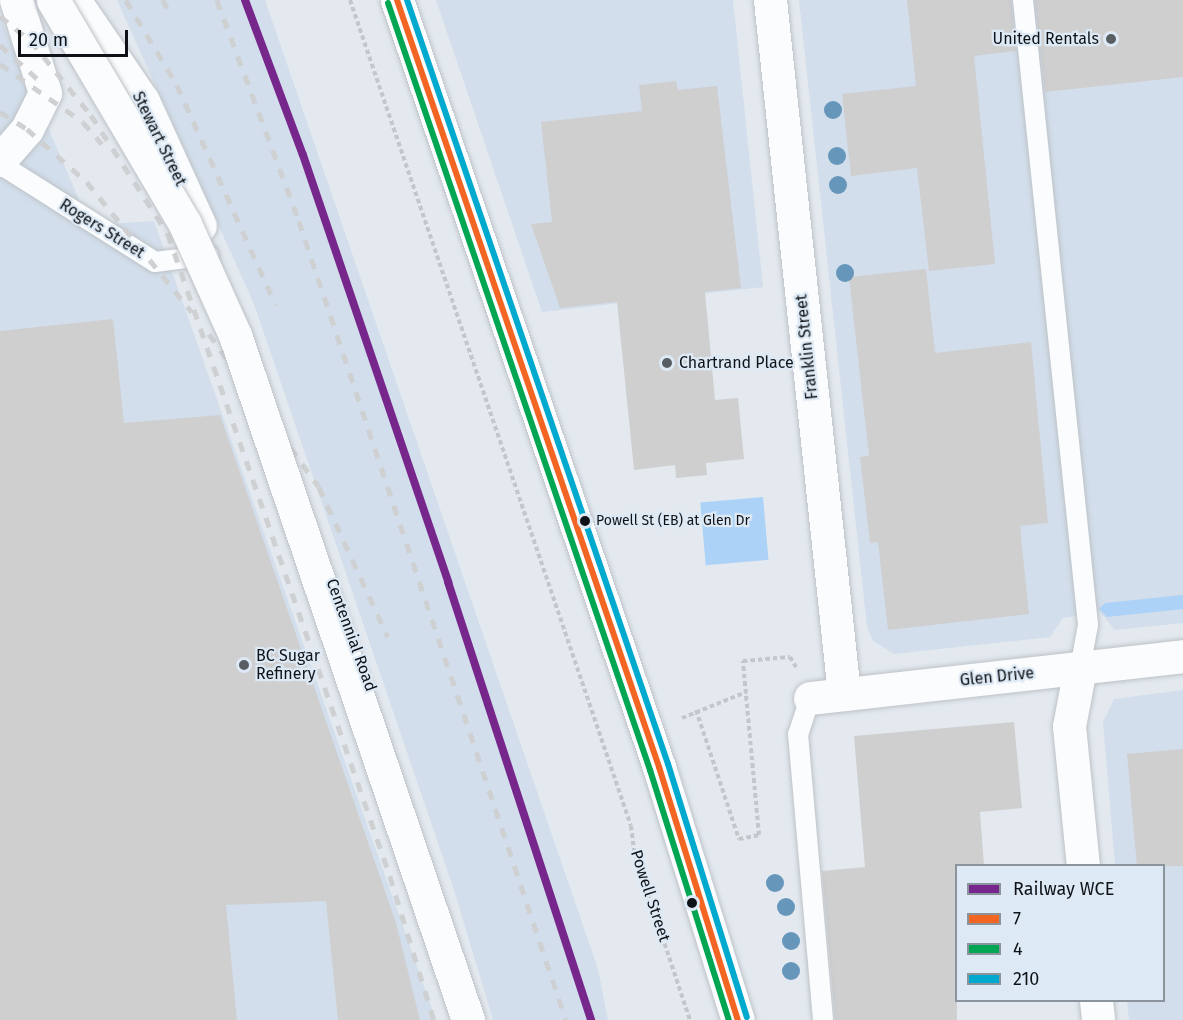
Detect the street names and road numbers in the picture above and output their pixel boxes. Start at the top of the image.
street label: Stewart Street [128,89,190,189]
street label: Rogers Street [56,195,148,263]
street label: Franklin Street [792,294,822,400]
street label: Centennial Road [322,576,380,694]
street label: Glen Drive [959,664,1035,690]
street label: Powell Street [626,848,674,944]

